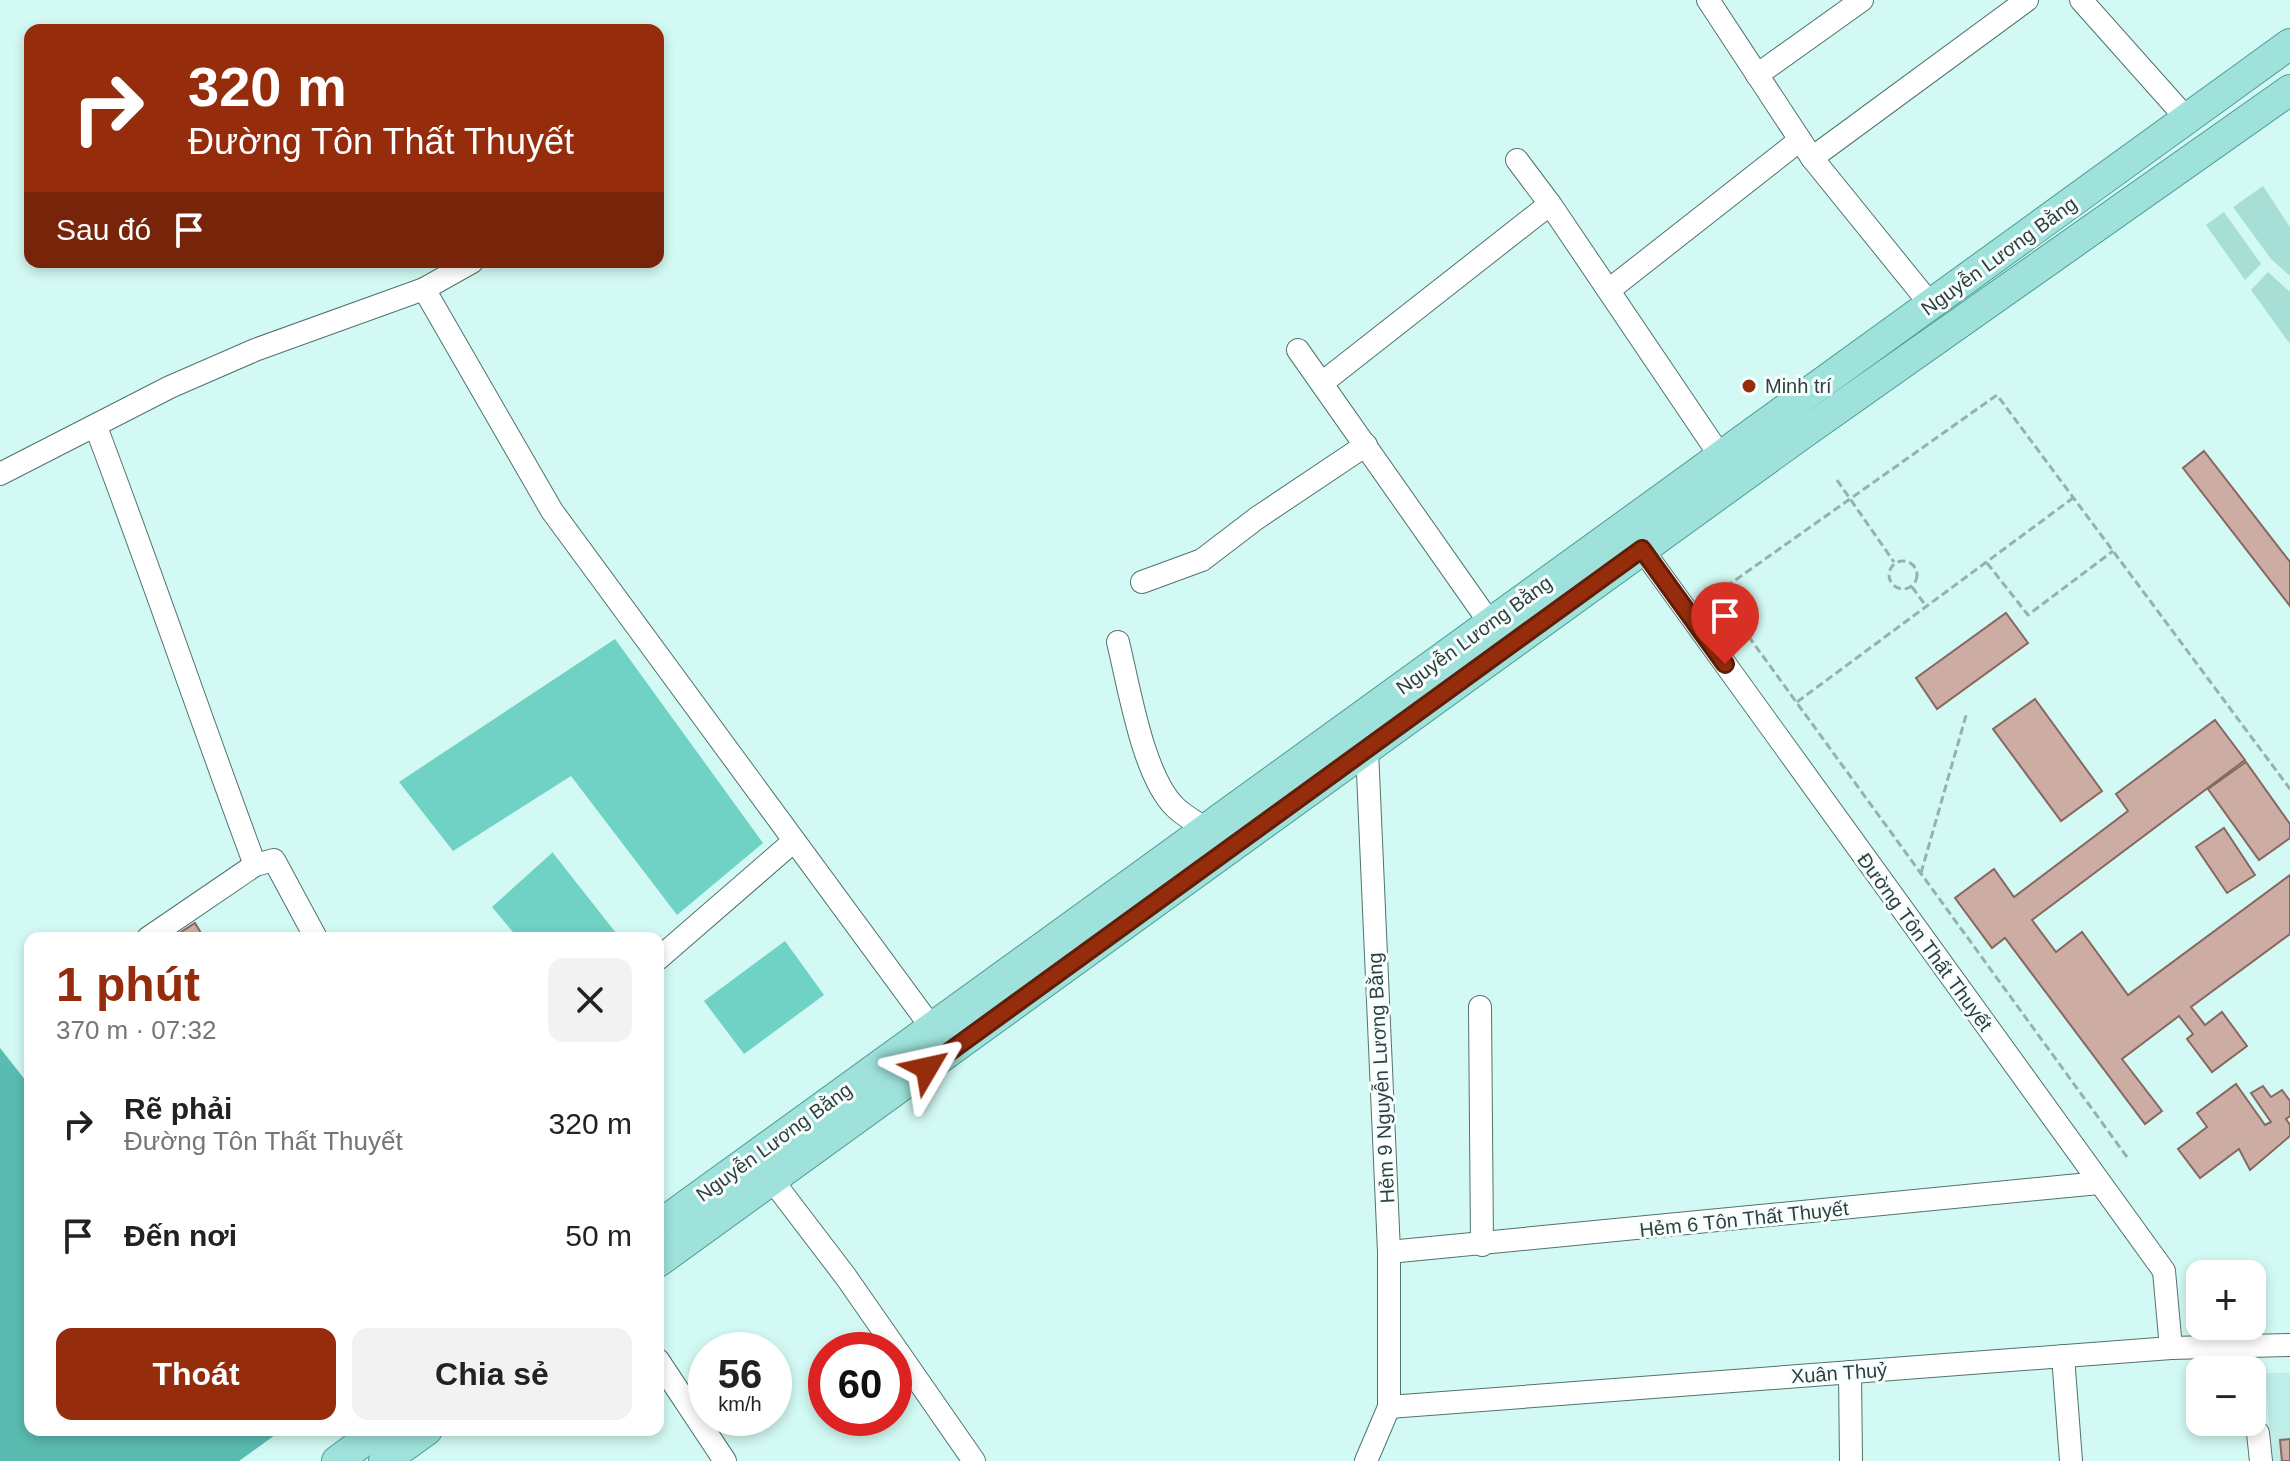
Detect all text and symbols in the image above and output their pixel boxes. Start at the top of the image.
text: 320 m [188,55,347,118]
icon: right [56,56,160,160]
text: Đường Tôn Thất Thuyết [188,121,574,162]
street label: Nguyễn Lương Bằng [1917,192,2081,320]
icon: arrive [167,208,211,252]
text: Sau đó [56,213,151,246]
place label: Minh trí [1765,375,1832,397]
marker: Minh trí [1740,377,1758,395]
street label: Nguyễn Lương Bằng [1392,571,1556,699]
pin [1691,582,1759,664]
icon: arrive [1703,594,1747,638]
street label: Đường Tôn Thất Thuyết [1853,849,1997,1036]
street label: Hẻm 9 Nguyễn Lương Bằng [1363,952,1399,1204]
text: 1 phút [56,958,200,1011]
button: close [548,958,632,1042]
text: 370 m · 07:32 [56,1015,216,1045]
position arrow [885,1026,969,1110]
street label: Nguyễn Lương Bằng [692,1078,856,1206]
text: Rẽ phải [124,1092,232,1125]
icon: right [56,1102,100,1146]
text: 320 m [549,1107,632,1140]
text: Đường Tôn Thất Thuyết [124,1126,403,1156]
street label: Hẻm 6 Tôn Thất Thuyết [1638,1197,1850,1241]
icon: arrive [56,1214,100,1258]
text: Đến nơi [124,1219,237,1252]
text: 50 m [565,1219,632,1252]
map controls [2186,1260,2266,1436]
button: + [2186,1260,2266,1340]
button: Thoát [56,1328,336,1420]
button: Chia sẻ [352,1328,632,1420]
speed limit sign: 60 [808,1332,912,1436]
text: 56 [718,1352,762,1396]
button: − [2186,1356,2266,1436]
street label: Xuân Thuỷ [1790,1359,1888,1387]
text: km/h [718,1393,762,1415]

